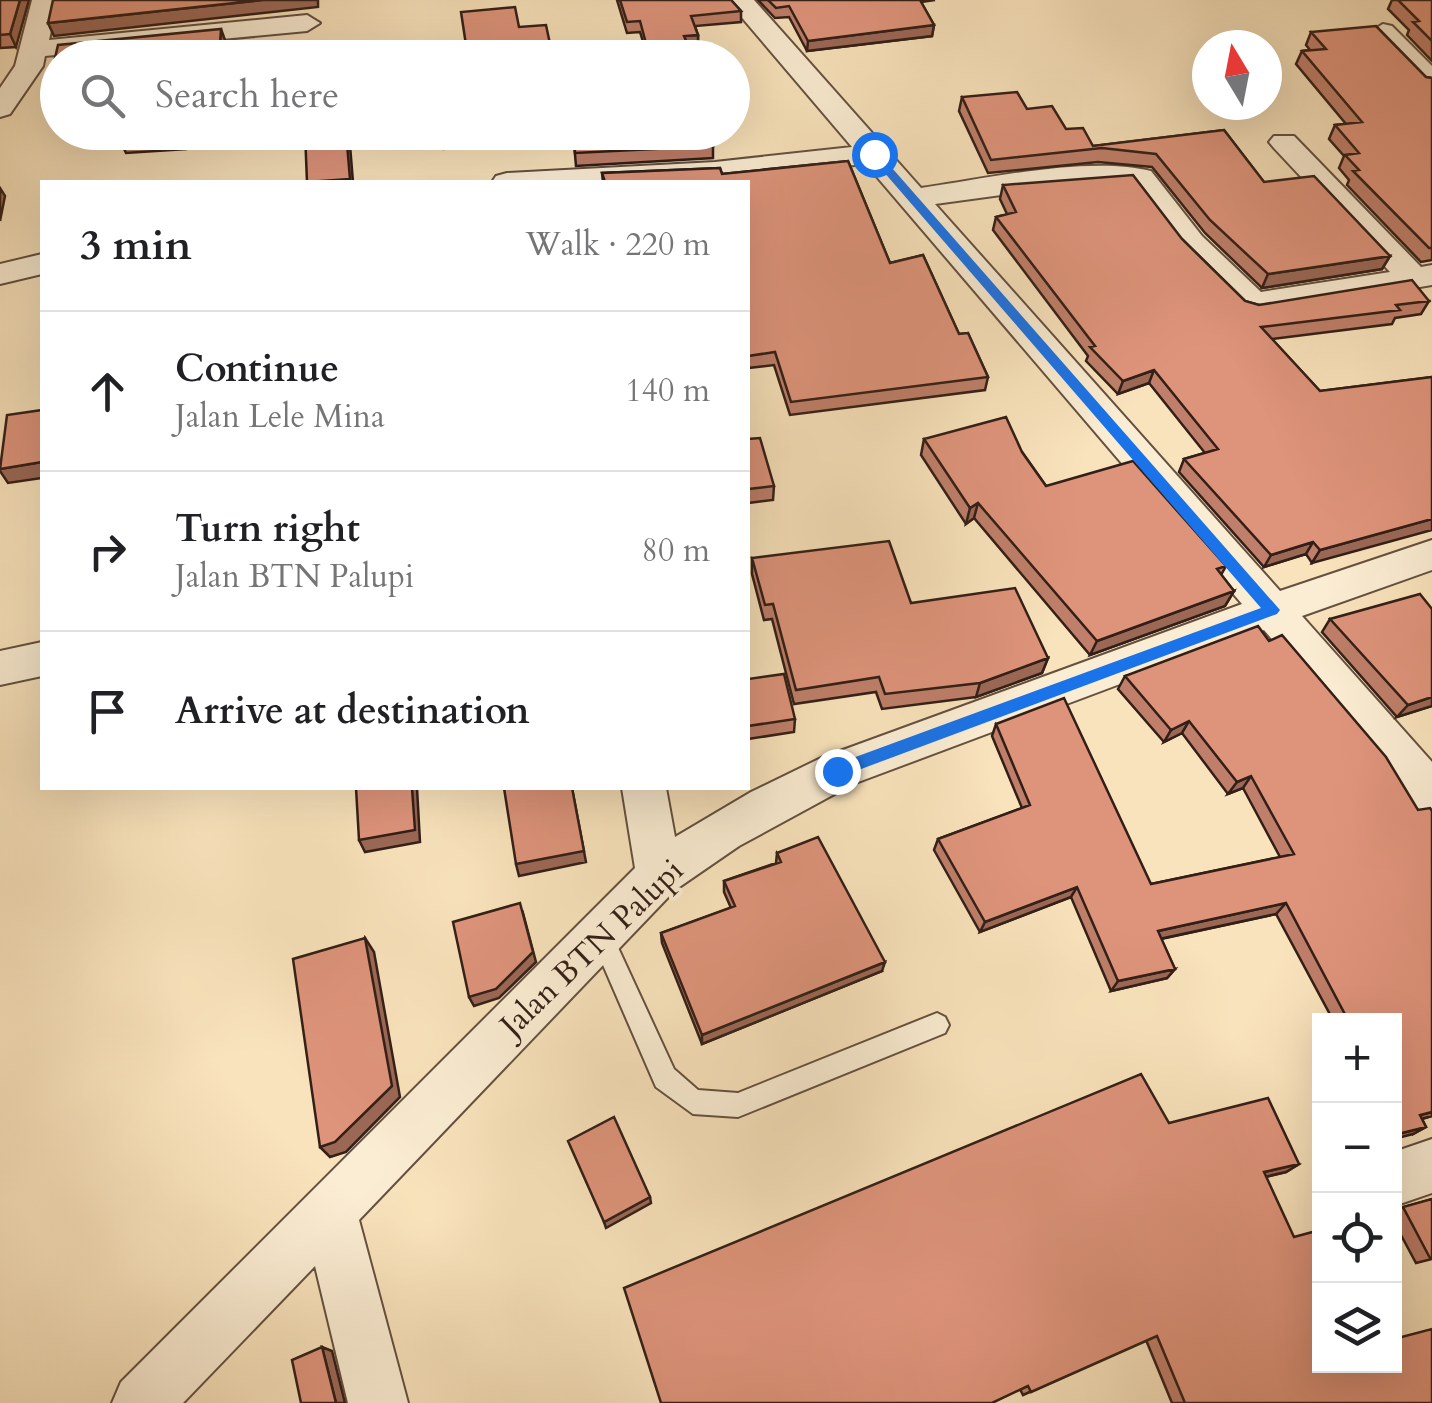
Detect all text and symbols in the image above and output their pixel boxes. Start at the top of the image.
north arrow [1192,30,1282,120]
search box [40,40,750,150]
icon: search [75,68,130,123]
text: Search here [155,69,339,121]
route start [852,132,898,178]
text: 3 min [80,217,192,274]
text: Walk · 220 m [525,223,710,267]
text: Continue [175,343,339,395]
icon: ahead [80,364,135,419]
text: 140 m [625,369,710,413]
text: Jalan Lele Mina [175,395,385,439]
text: Turn right [175,503,360,555]
icon: right [80,524,135,579]
text: 80 m [642,529,710,573]
text: Jalan BTN Palupi [175,555,414,599]
icon: arrive [80,684,135,739]
text: Arrive at destination [175,685,530,737]
route end [815,749,861,795]
street label: Jalan BTN Palupi [488,849,693,1050]
map controls [1312,1013,1402,1373]
button: + [1312,1013,1402,1103]
button: − [1312,1103,1402,1193]
button: locate [1312,1193,1402,1283]
button: layers [1312,1283,1402,1373]

